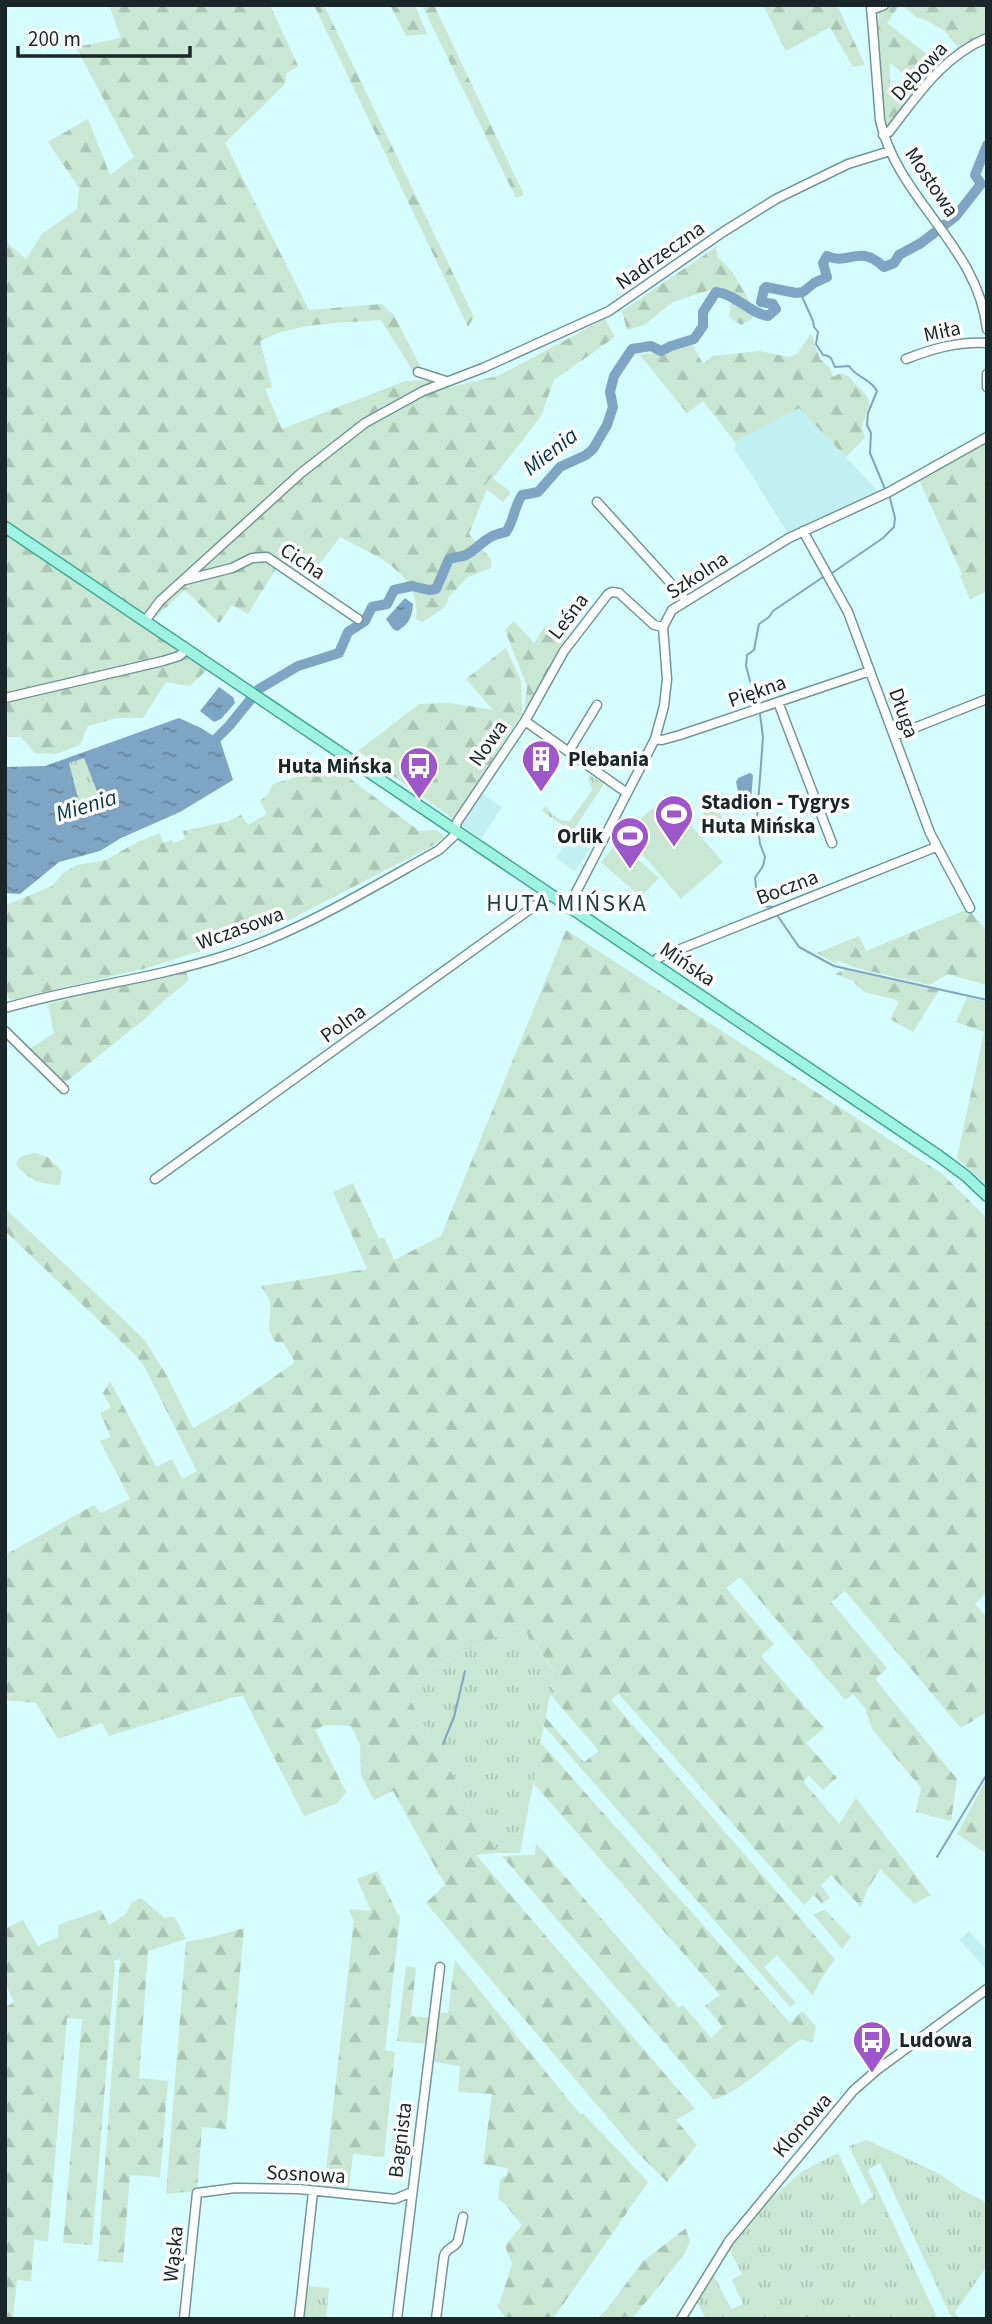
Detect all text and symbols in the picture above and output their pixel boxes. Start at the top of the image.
scale bar [18,14,189,58]
text: 200 m [28,24,81,54]
street label: Dębowa [884,35,954,107]
street label: Mostowa [898,141,966,223]
street label: Nadrzeczna [609,213,711,297]
street label: Miła [921,312,963,350]
water label: Mienia [515,419,585,484]
street label: Cicha [274,535,332,587]
street label: Szkolna [660,544,734,606]
street label: Leśna [541,587,595,645]
street label: Piękna [724,667,790,715]
street label: Długa [881,684,927,742]
street label: Nowa [461,714,515,772]
building icon: Plebania [520,738,562,793]
place label: Plebania [568,744,649,774]
bus stop icon: Huta Mińska [398,745,440,800]
place label: Huta Mińska [278,751,392,781]
water label: Mienia [51,781,121,830]
place label: Stadion - Tygrys Huta Mińska [701,787,850,841]
sports icon: Stadion - Tygrys Huta Mińska [653,793,695,848]
sports icon: Orlik [609,815,651,870]
place label: Orlik [557,821,603,851]
street label: Boczna [752,861,822,913]
district label: HUTA MIŃSKA [486,886,648,921]
street label: Wczasowa [192,898,288,958]
street label: Mińska [654,934,722,994]
street label: Polna [314,996,372,1050]
bus stop icon: Ludowa [851,2019,893,2074]
place label: Ludowa [899,2025,972,2055]
street label: Klonowa [765,2086,839,2164]
street label: Bagnista [380,2101,420,2179]
street label: Sosnowa [265,2157,347,2191]
street label: Wąska [155,2224,191,2284]

